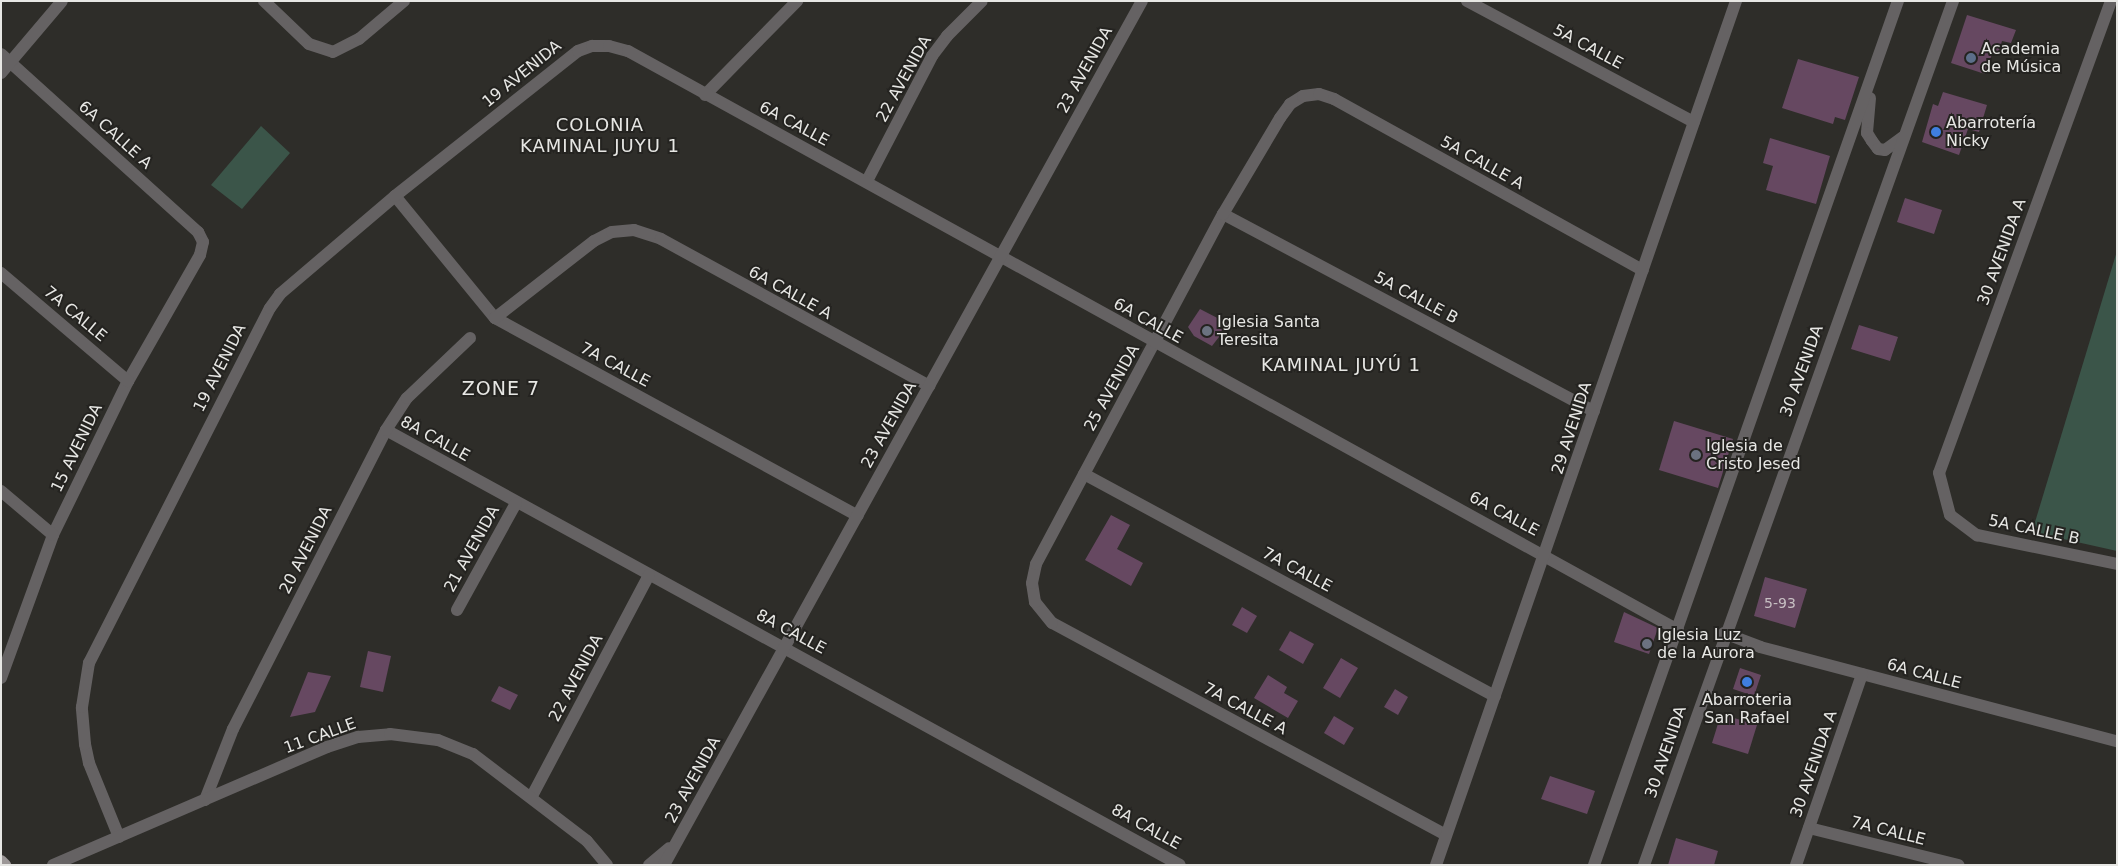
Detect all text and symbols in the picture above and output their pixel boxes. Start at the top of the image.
street label: 5A CALLE [1550,21,1626,73]
street label: 23 AVENIDA [1053,23,1117,117]
street label: 22 AVENIDA [872,32,936,126]
street label: 19 AVENIDA [479,36,565,112]
place label: Academia de Música [1981,39,2061,77]
marker: Academia de Música [1965,52,1977,64]
street label: 6A CALLE A [74,97,156,173]
street label: 6A CALLE [756,98,832,150]
place label: Abarrotería Nicky [1946,113,2036,151]
district label: COLONIA KAMINAL JUYU 1 [518,115,682,158]
marker: Abarrotería Nicky [1930,126,1942,138]
street label: 5A CALLE A [1437,132,1527,194]
street label: 30 AVENIDA A [1974,196,2030,308]
street label: 6A CALLE A [745,262,835,324]
street label: 5A CALLE B [1371,268,1461,328]
street label: 7A CALLE [40,282,110,346]
street label: 6A CALLE [1110,294,1186,348]
place label: Iglesia Santa Teresita [1217,312,1320,350]
street label: 19 AVENIDA [190,321,250,415]
street label: 30 AVENIDA [1777,323,1827,419]
marker: Iglesia Santa Teresita [1201,325,1213,337]
street label: 7A CALLE [577,339,653,391]
street label: 25 AVENIDA [1080,341,1144,435]
district label: KAMINAL JUYÚ 1 [1259,354,1423,376]
district label: ZONE 7 [461,378,541,400]
street label: 23 AVENIDA [857,378,921,472]
street label: 29 AVENIDA [1548,379,1596,477]
street label: 15 AVENIDA [47,401,107,495]
street label: 8A CALLE [397,412,473,466]
place label: Iglesia de Cristo Jesed [1706,436,1801,474]
marker: Iglesia de Cristo Jesed [1690,449,1702,461]
street label: 6A CALLE [1466,488,1542,540]
street label: 21 AVENIDA [440,502,504,596]
street label: 20 AVENIDA [276,503,336,597]
street label: 5A CALLE B [1987,511,2081,549]
street label: 7A CALLE [1259,544,1335,596]
house number: 5-93 [1764,595,1796,611]
street label: 8A CALLE [753,606,829,658]
place label: Iglesia Luz de la Aurora [1657,625,1755,663]
street label: 22 AVENIDA [545,631,607,725]
marker: Iglesia Luz de la Aurora [1641,638,1653,650]
street label: 6A CALLE [1885,655,1963,693]
marker: Abarroteria San Rafael [1741,676,1753,688]
street label: 7A CALLE A [1200,679,1290,739]
place label: Abarroteria San Rafael [1702,690,1792,728]
street label: 30 AVENIDA [1641,703,1691,801]
street label: 30 AVENIDA A [1787,708,1841,820]
street label: 11 CALLE [281,714,359,758]
street label: 23 AVENIDA [661,733,725,827]
street label: 8A CALLE [1108,800,1184,854]
street label: 7A CALLE [1849,812,1927,850]

